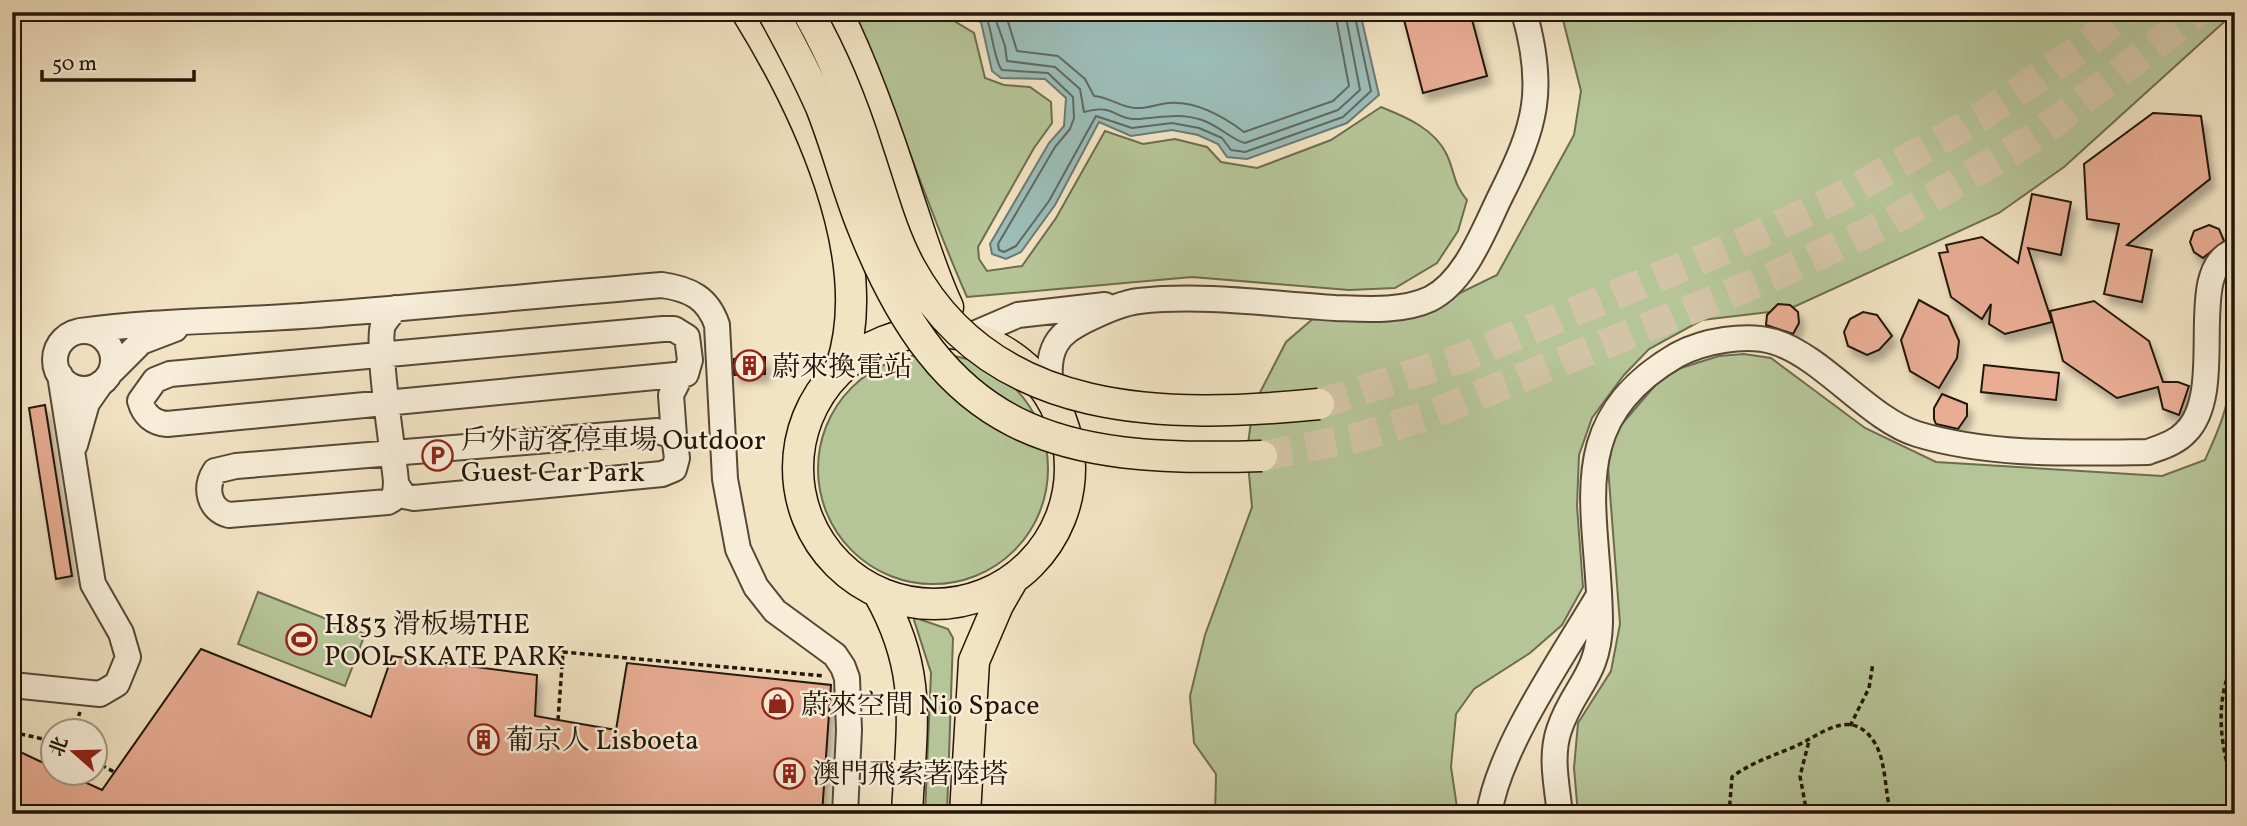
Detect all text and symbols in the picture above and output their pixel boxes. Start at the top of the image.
scale bar [42,38,194,82]
text: 50 m [52,50,97,79]
building icon: 蔚來換電站 [732,349,766,383]
place label: 蔚來換電站 [772,349,912,388]
place label: 戶外訪客停車場 Outdoor Guest Car Park [461,422,766,493]
parking icon: 戶外訪客停車場 Outdoor Guest Car Park [421,438,455,472]
place label: H853 滑板場THE POOL SKATE PARK [324,606,565,677]
sports icon: H853 滑板場THE POOL SKATE PARK [284,622,318,656]
shop icon: 蔚來空間 Nio Space [761,687,795,721]
place label: 蔚來空間 Nio Space [801,687,1040,726]
north arrow [38,718,108,788]
building icon: 葡京人 Lisboeta [466,722,500,756]
place label: 葡京人 Lisboeta [506,722,699,761]
text: 北 [44,733,75,760]
building icon: 澳門飛索著陸塔 [772,756,806,790]
place label: 澳門飛索著陸塔 [812,756,1008,795]

